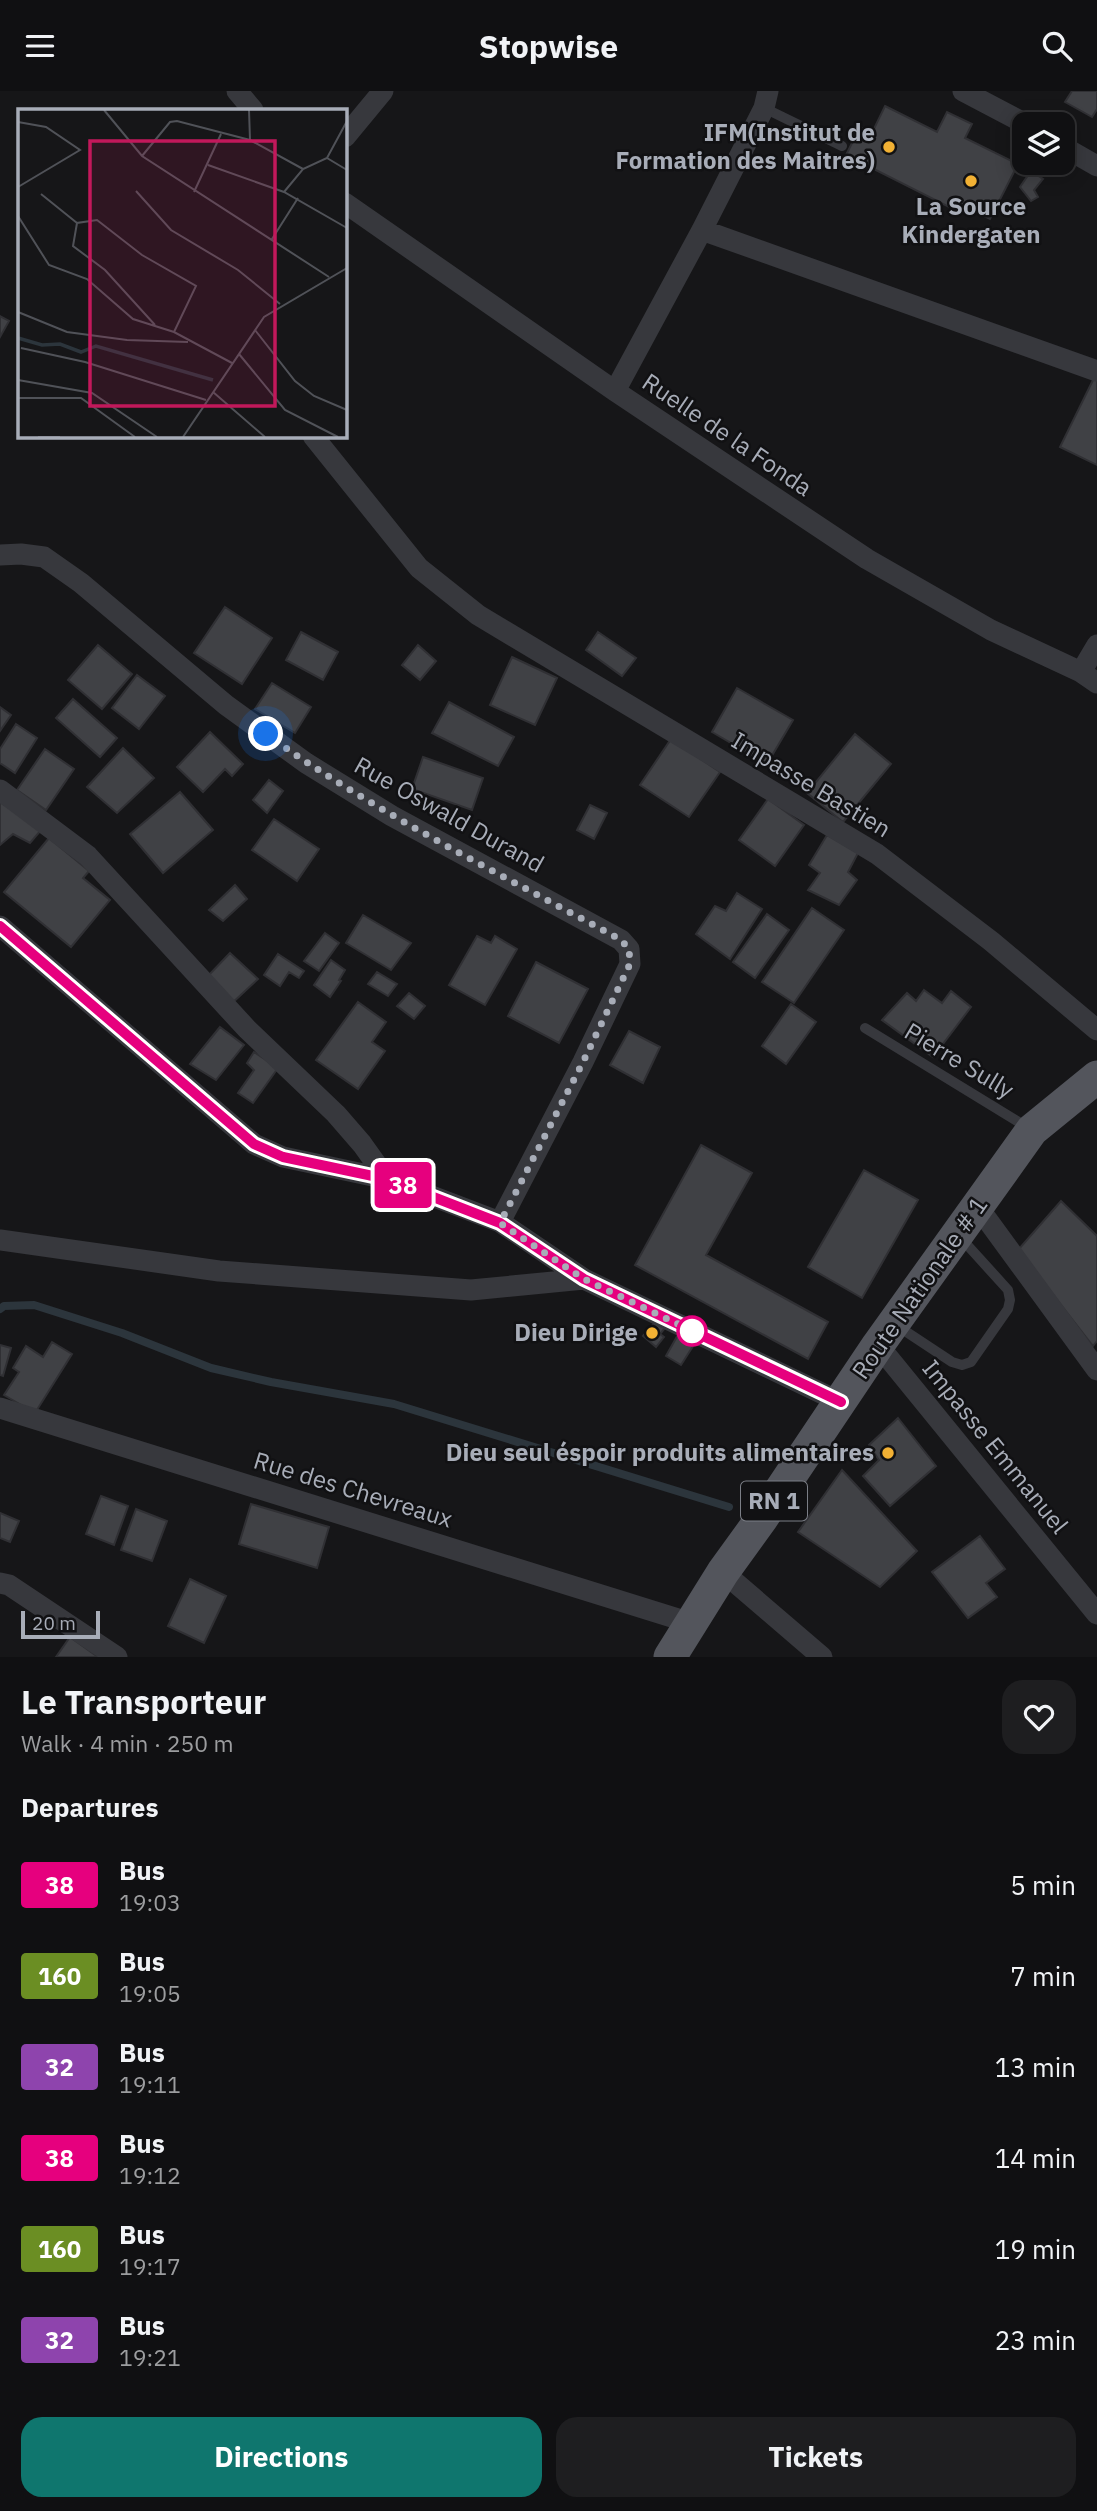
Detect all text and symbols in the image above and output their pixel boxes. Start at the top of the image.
text: Stopwise [479,25,618,67]
icon: menu [21,27,59,65]
icon: search [1038,27,1076,65]
inset map [18,109,346,437]
map controls [1012,112,1075,175]
button: layers [1012,112,1075,175]
place label: IFM(Institut de Formation des Maitres) [615,116,875,176]
marker: IFM(Institut de Formation des Maitres) [881,139,897,155]
marker: La Source Kindergaten [963,173,979,189]
place label: La Source Kindergaten [902,190,1040,250]
street label: Ruelle de la Fonda [636,365,819,503]
your location [248,716,283,751]
street label: Impasse Bastien [726,724,897,844]
street label: Rue Oswald Durand [349,749,550,880]
street label: Pierre Sully [899,1015,1020,1105]
line badge: 38 [372,1162,434,1208]
text: 38 [389,1169,417,1201]
street label: Route Nationale # 1 [844,1190,994,1385]
place label: Dieu Dirige [514,1316,638,1348]
unlabelled marker [677,1316,707,1346]
marker: Dieu Dirige [644,1325,660,1341]
street label: Impasse Emmanuel [916,1353,1076,1540]
place label: Dieu seul éspoir produits alimentaires [446,1436,874,1468]
street label: Rue des Chevreaux [250,1444,457,1534]
marker: Dieu seul éspoir produits alimentaires [880,1445,896,1461]
road number: RN 1 [741,1481,807,1520]
scale bar [21,1608,100,1640]
text: 20 m [32,1611,76,1635]
text: Le Transporteur [21,1680,266,1723]
button: heart [1002,1680,1076,1754]
text: Walk · 4 min · 250 m [21,1728,234,1758]
text: Departures [21,1790,159,1824]
text: Bus [119,1853,165,1887]
text: 5 min [1010,1868,1076,1902]
text: 38 [45,1869,74,1901]
text: 19:03 [119,1887,181,1917]
text: Bus [119,1944,165,1978]
text: 7 min [1010,1959,1076,1993]
text: 160 [38,1960,81,1992]
text: 19:05 [119,1978,181,2008]
text: Bus [119,2035,165,2069]
text: 13 min [995,2050,1076,2084]
text: 32 [45,2051,74,2083]
text: 19:11 [119,2069,181,2099]
text: Bus [119,2126,165,2160]
text: 14 min [995,2141,1076,2175]
text: 38 [45,2142,74,2174]
text: 19:12 [119,2160,181,2190]
text: Bus [119,2217,165,2251]
text: 19 min [995,2232,1076,2266]
text: 160 [38,2233,81,2265]
text: 19:17 [119,2251,181,2281]
text: Bus [119,2308,165,2342]
text: 23 min [995,2323,1076,2357]
text: 32 [45,2324,74,2356]
text: 19:21 [119,2342,181,2372]
button: Directions [21,2417,542,2497]
button: Tickets [556,2417,1076,2497]

